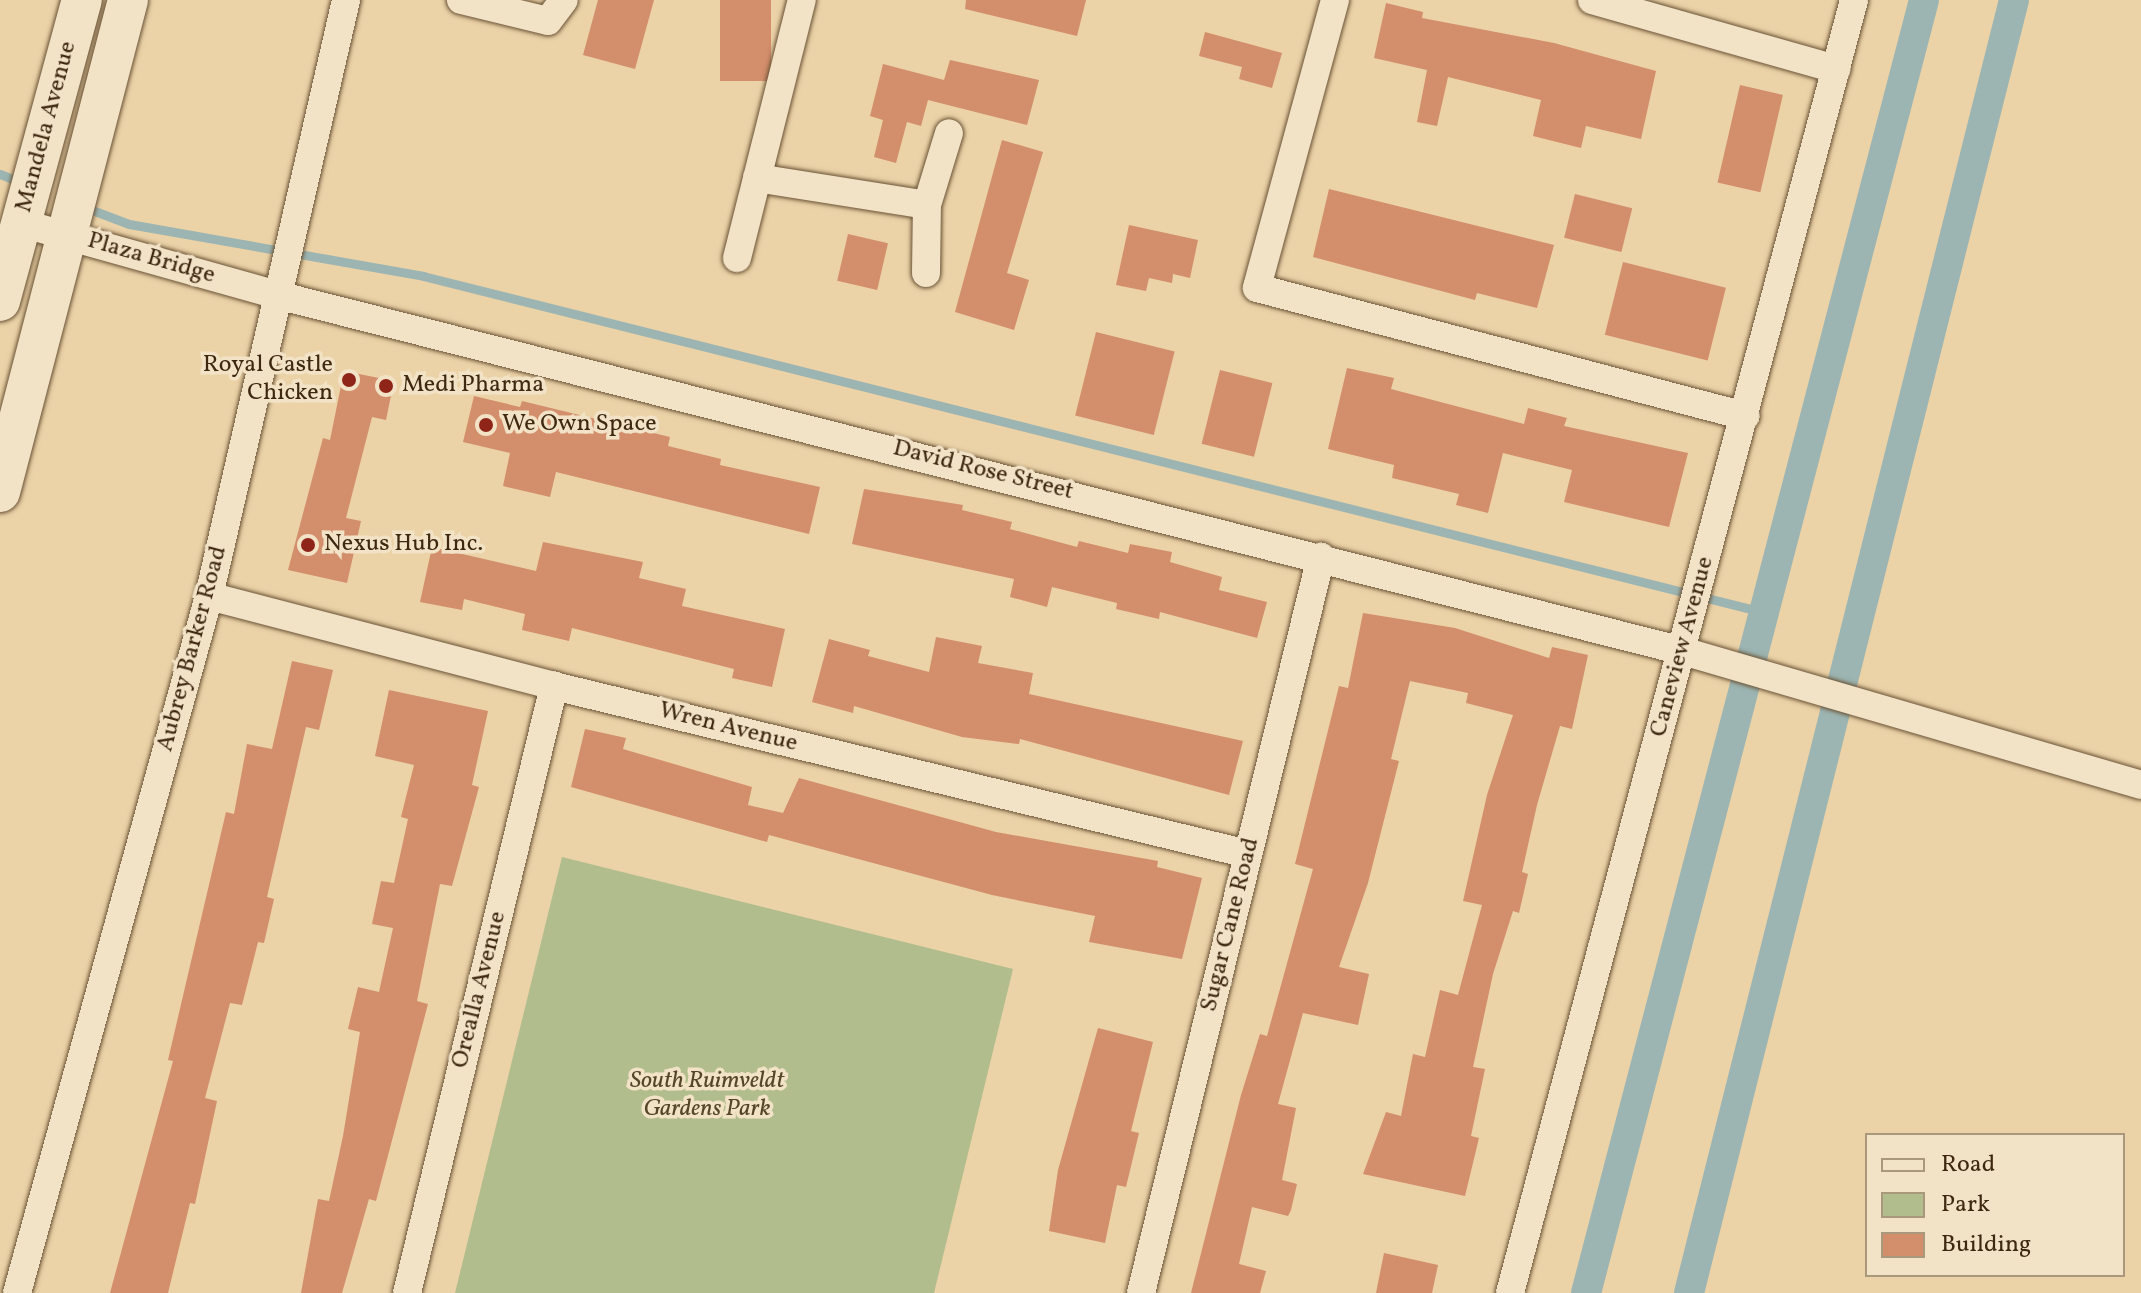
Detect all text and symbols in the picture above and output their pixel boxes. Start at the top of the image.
street label: Mandela Avenue [10,38,84,216]
street label: Plaza Bridge [84,227,218,291]
place label: Royal Castle Chicken [203,352,333,408]
marker: Royal Castle Chicken [340,371,358,389]
place label: Medi Pharma [402,372,544,400]
marker: Medi Pharma [377,377,395,395]
place label: We Own Space [502,411,657,439]
marker: We Own Space [477,416,495,434]
street label: David Rose Street [890,435,1076,507]
place label: Nexus Hub Inc. [324,531,483,559]
marker: Nexus Hub Inc. [299,536,317,554]
street label: Aubrey Barker Road [152,543,234,755]
street label: Caneview Avenue [1645,553,1721,741]
street label: Wren Avenue [656,697,800,759]
street label: Sugar Cane Road [1195,835,1267,1015]
street label: Orealla Avenue [447,909,513,1071]
park label: South Ruimveldt Gardens Park [630,1068,784,1124]
legend [1865,1133,2125,1277]
text: Road [1941,1148,1995,1182]
text: Park [1941,1188,1990,1222]
text: Building [1941,1228,2031,1262]

